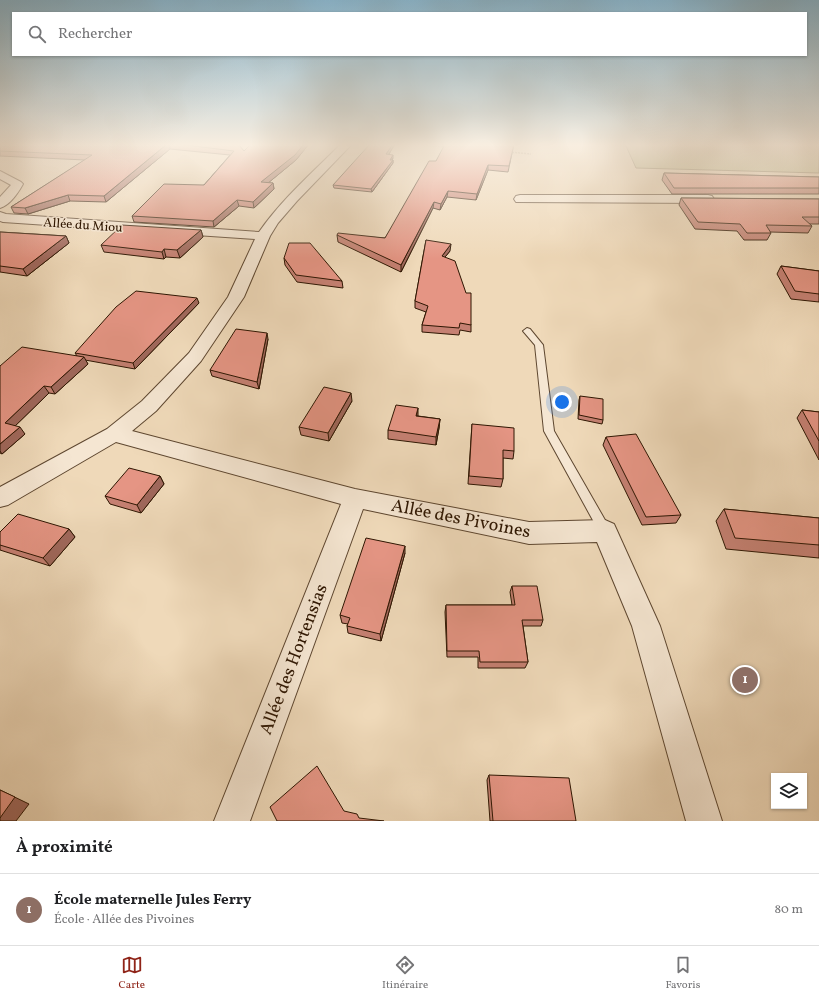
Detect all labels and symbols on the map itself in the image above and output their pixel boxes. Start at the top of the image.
street label: Allée du Miou [43,214,123,238]
your location [552,392,572,412]
street label: Allée des Pivoines [389,494,532,545]
street label: Allée des Hortensias [254,580,335,739]
pin: 1 [732,665,758,695]

